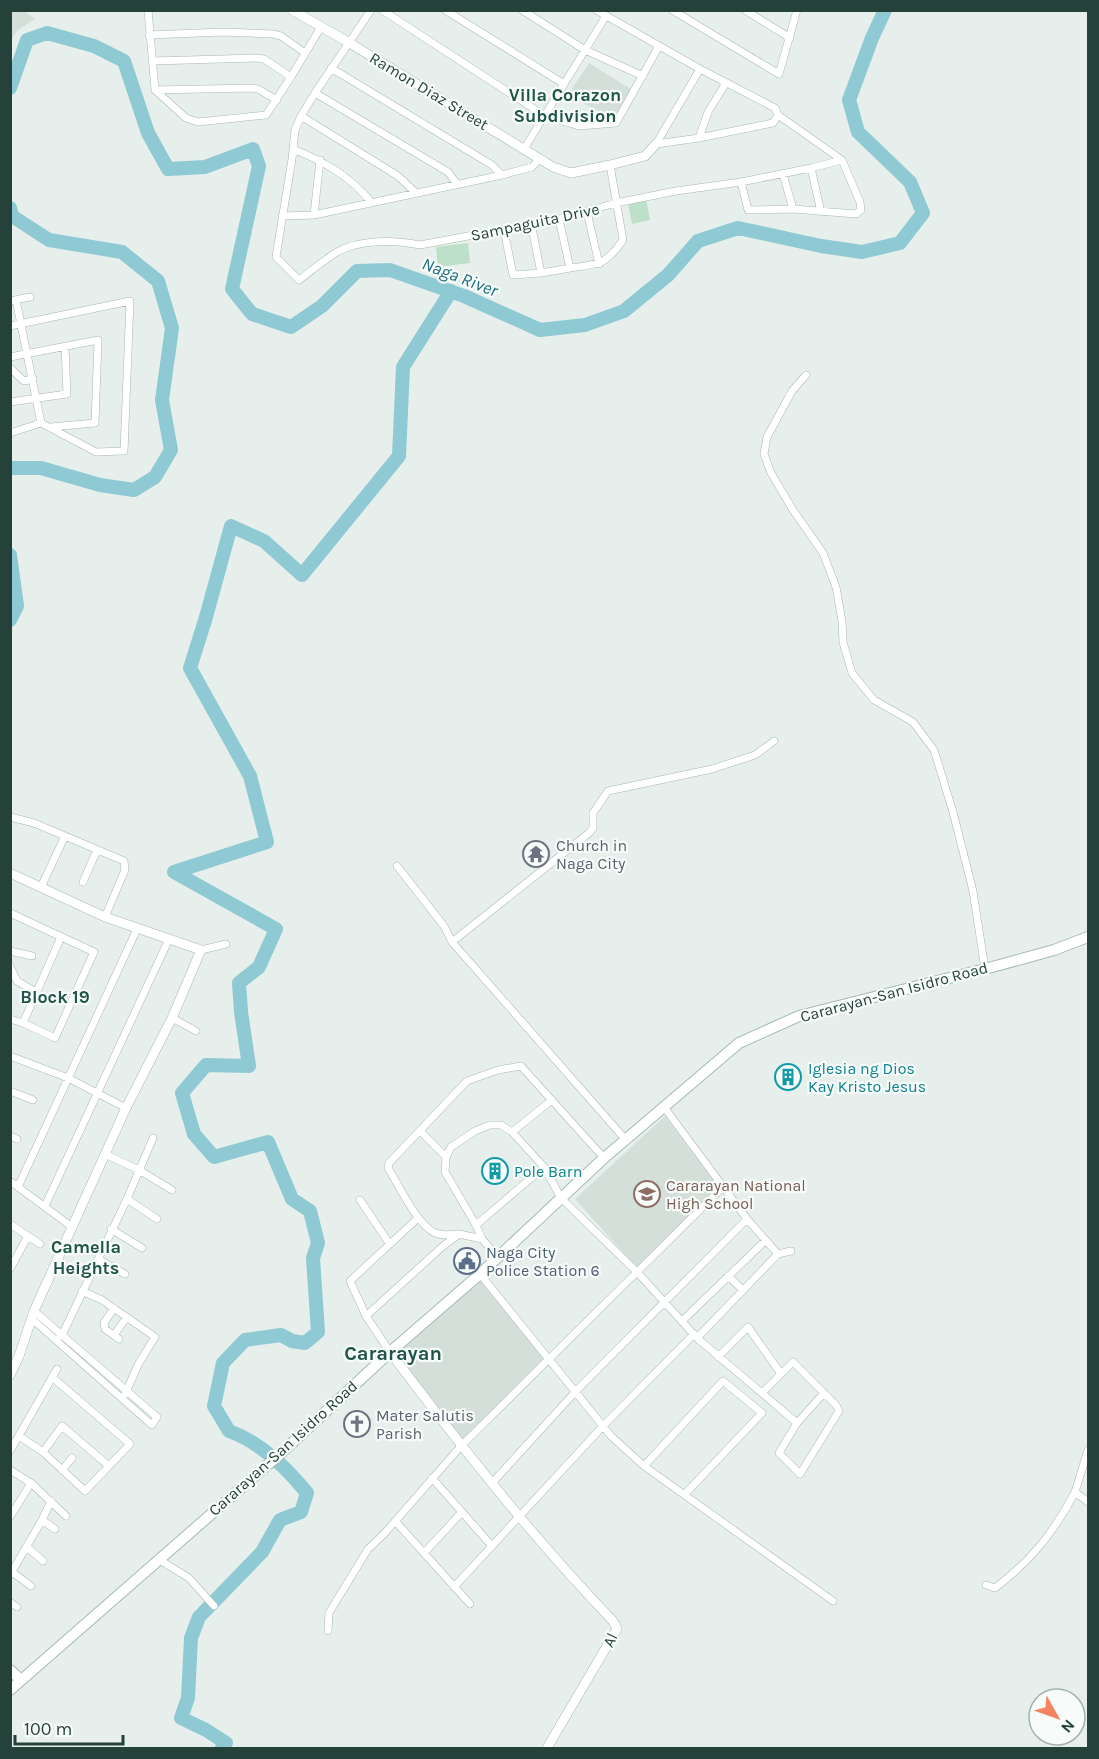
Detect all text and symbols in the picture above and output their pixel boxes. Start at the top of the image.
street label: Ramon Diaz Street [366,48,492,134]
district label: Villa Corazon Subdivision [509,84,621,127]
street label: Sampaguita Drive [469,199,601,245]
water label: Naga River [419,252,502,302]
place label: Church in Naga City [556,836,627,873]
temple icon: Church in Naga City [521,839,551,869]
street label: Cararayan-San Isidro Road [798,958,990,1026]
district label: Block 19 [20,986,90,1008]
place label: Iglesia ng Dios Kay Kristo Jesus [808,1059,926,1096]
building icon: Iglesia ng Dios Kay Kristo Jesus [773,1062,803,1092]
building icon: Pole Barn [480,1156,510,1186]
place label: Pole Barn [514,1162,582,1181]
place label: Cararayan National High School [666,1176,806,1213]
school or university icon: Cararayan National High School [632,1179,662,1209]
district label: Camella Heights [51,1236,121,1279]
place label: Naga City Police Station 6 [486,1243,600,1280]
public building icon: Naga City Police Station 6 [452,1246,482,1276]
district label: Cararayan [344,1342,442,1365]
street label: Cararayan-San Isidro Road [205,1376,361,1520]
place label: Mater Salutis Parish [376,1406,474,1443]
church icon: Mater Salutis Parish [342,1409,372,1439]
street label: Al [598,1630,622,1650]
north arrow [1027,1687,1087,1747]
scale bar [15,1708,123,1746]
text: N [1057,1716,1079,1737]
text: 100 m [24,1718,72,1740]

